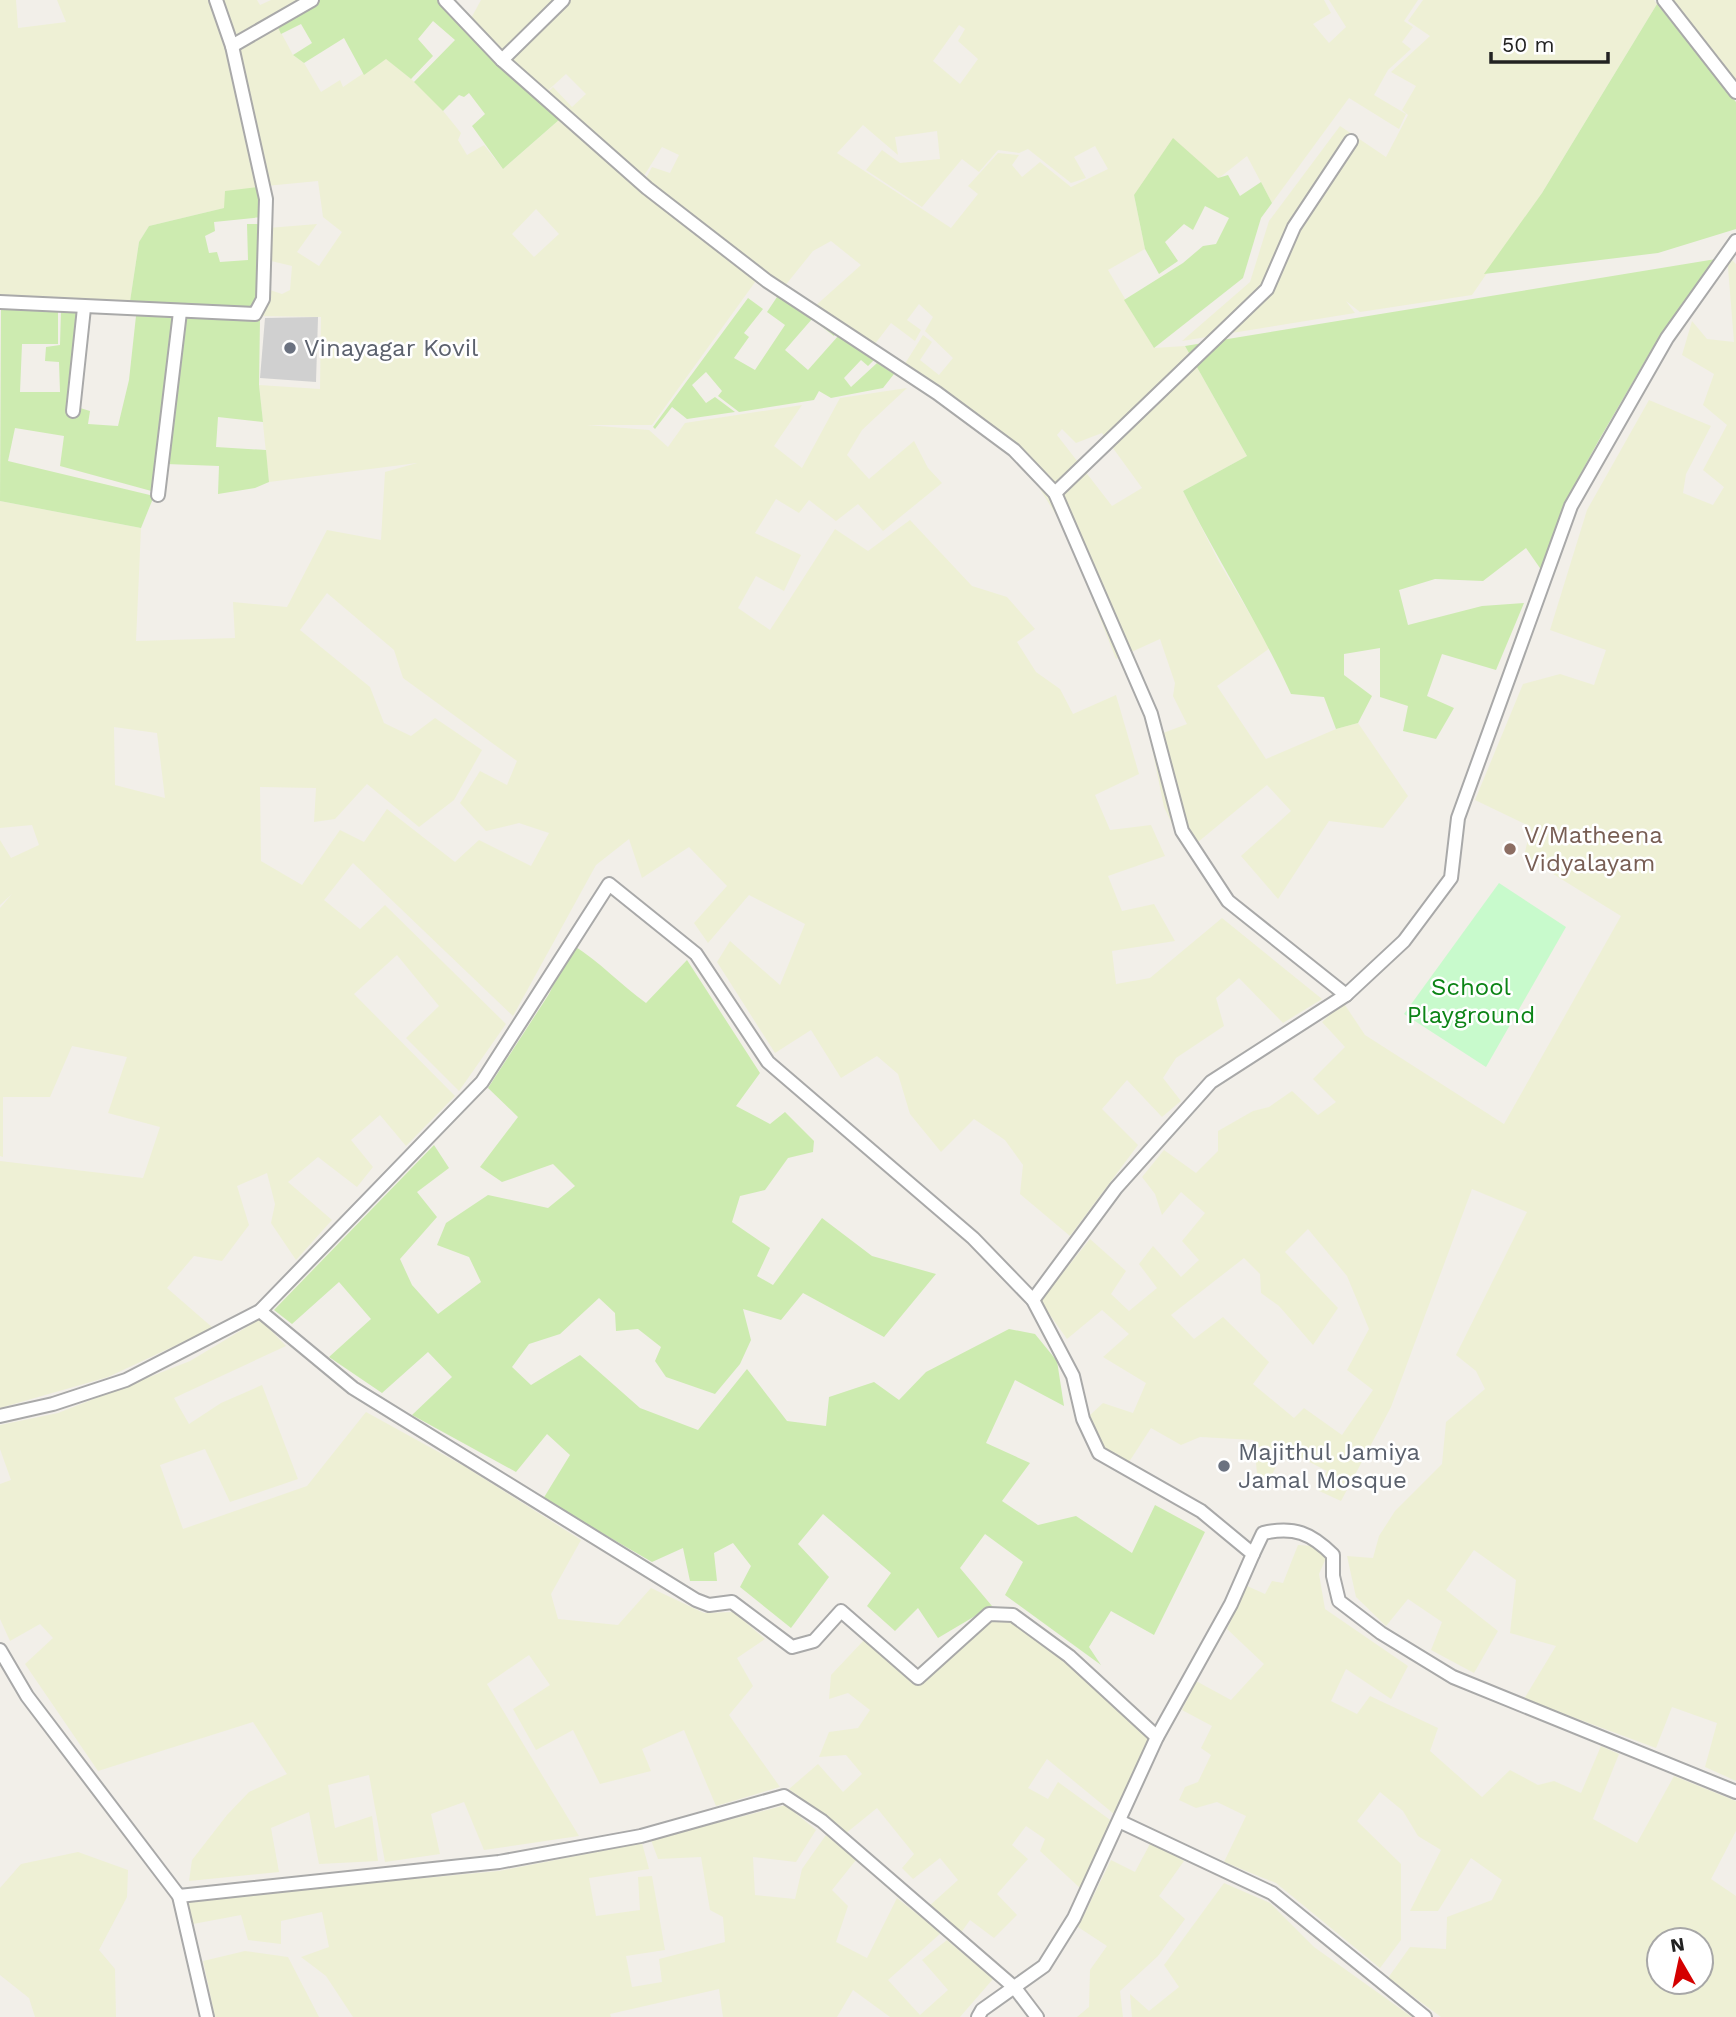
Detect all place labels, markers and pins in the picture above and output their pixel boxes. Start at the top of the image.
place label: Vinayagar Kovil [304,334,479,362]
marker: Vinayagar Kovil [282,340,298,356]
place label: V/Matheena Vidyalayam [1524,821,1663,877]
marker: V/Matheena Vidyalayam [1502,841,1518,857]
place label: Majithul Jamiya Jamal Mosque [1238,1438,1420,1494]
marker: Majithul Jamiya Jamal Mosque [1216,1458,1232,1474]

